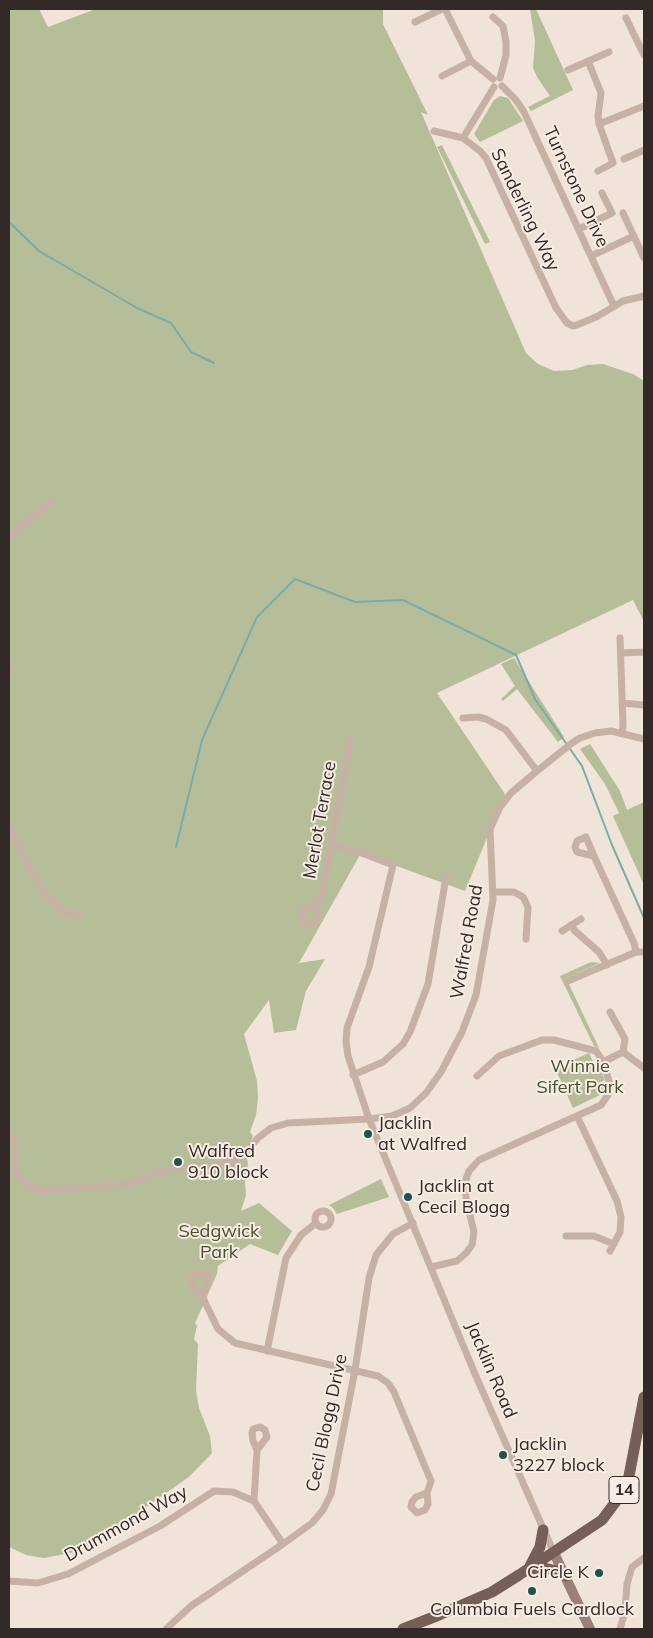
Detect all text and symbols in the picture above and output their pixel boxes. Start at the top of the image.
street label: Turnstone Drive [539,123,613,251]
street label: Sanderling Way [486,145,564,275]
street label: Merlot Terrace [299,760,341,880]
street label: Walfred Road [446,883,488,1001]
park label: Winnie Sifert Park [536,1056,624,1098]
place label: Jacklin at Walfred [378,1113,467,1156]
marker: Jacklin at Walfred [362,1128,374,1140]
place label: Walfred 910 block [188,1141,269,1184]
marker: Walfred 910 block [172,1156,184,1168]
place label: Jacklin at Cecil Blogg [418,1176,510,1218]
marker: Jacklin at Cecil Blogg [402,1191,414,1203]
park label: Sedgwick Park [179,1221,259,1264]
street label: Jacklin Road [461,1318,521,1422]
street label: Cecil Blogg Drive [302,1352,352,1494]
place label: Jacklin 3227 block [513,1434,604,1476]
marker: Jacklin 3227 block [497,1449,509,1461]
road number: 14 [609,1476,639,1504]
street label: Drummond Way [61,1481,191,1567]
place label: Circle K [527,1562,589,1584]
marker: Circle K [593,1567,605,1579]
marker: Columbia Fuels Cardlock [526,1585,538,1597]
place label: Columbia Fuels Cardlock [430,1599,634,1621]

